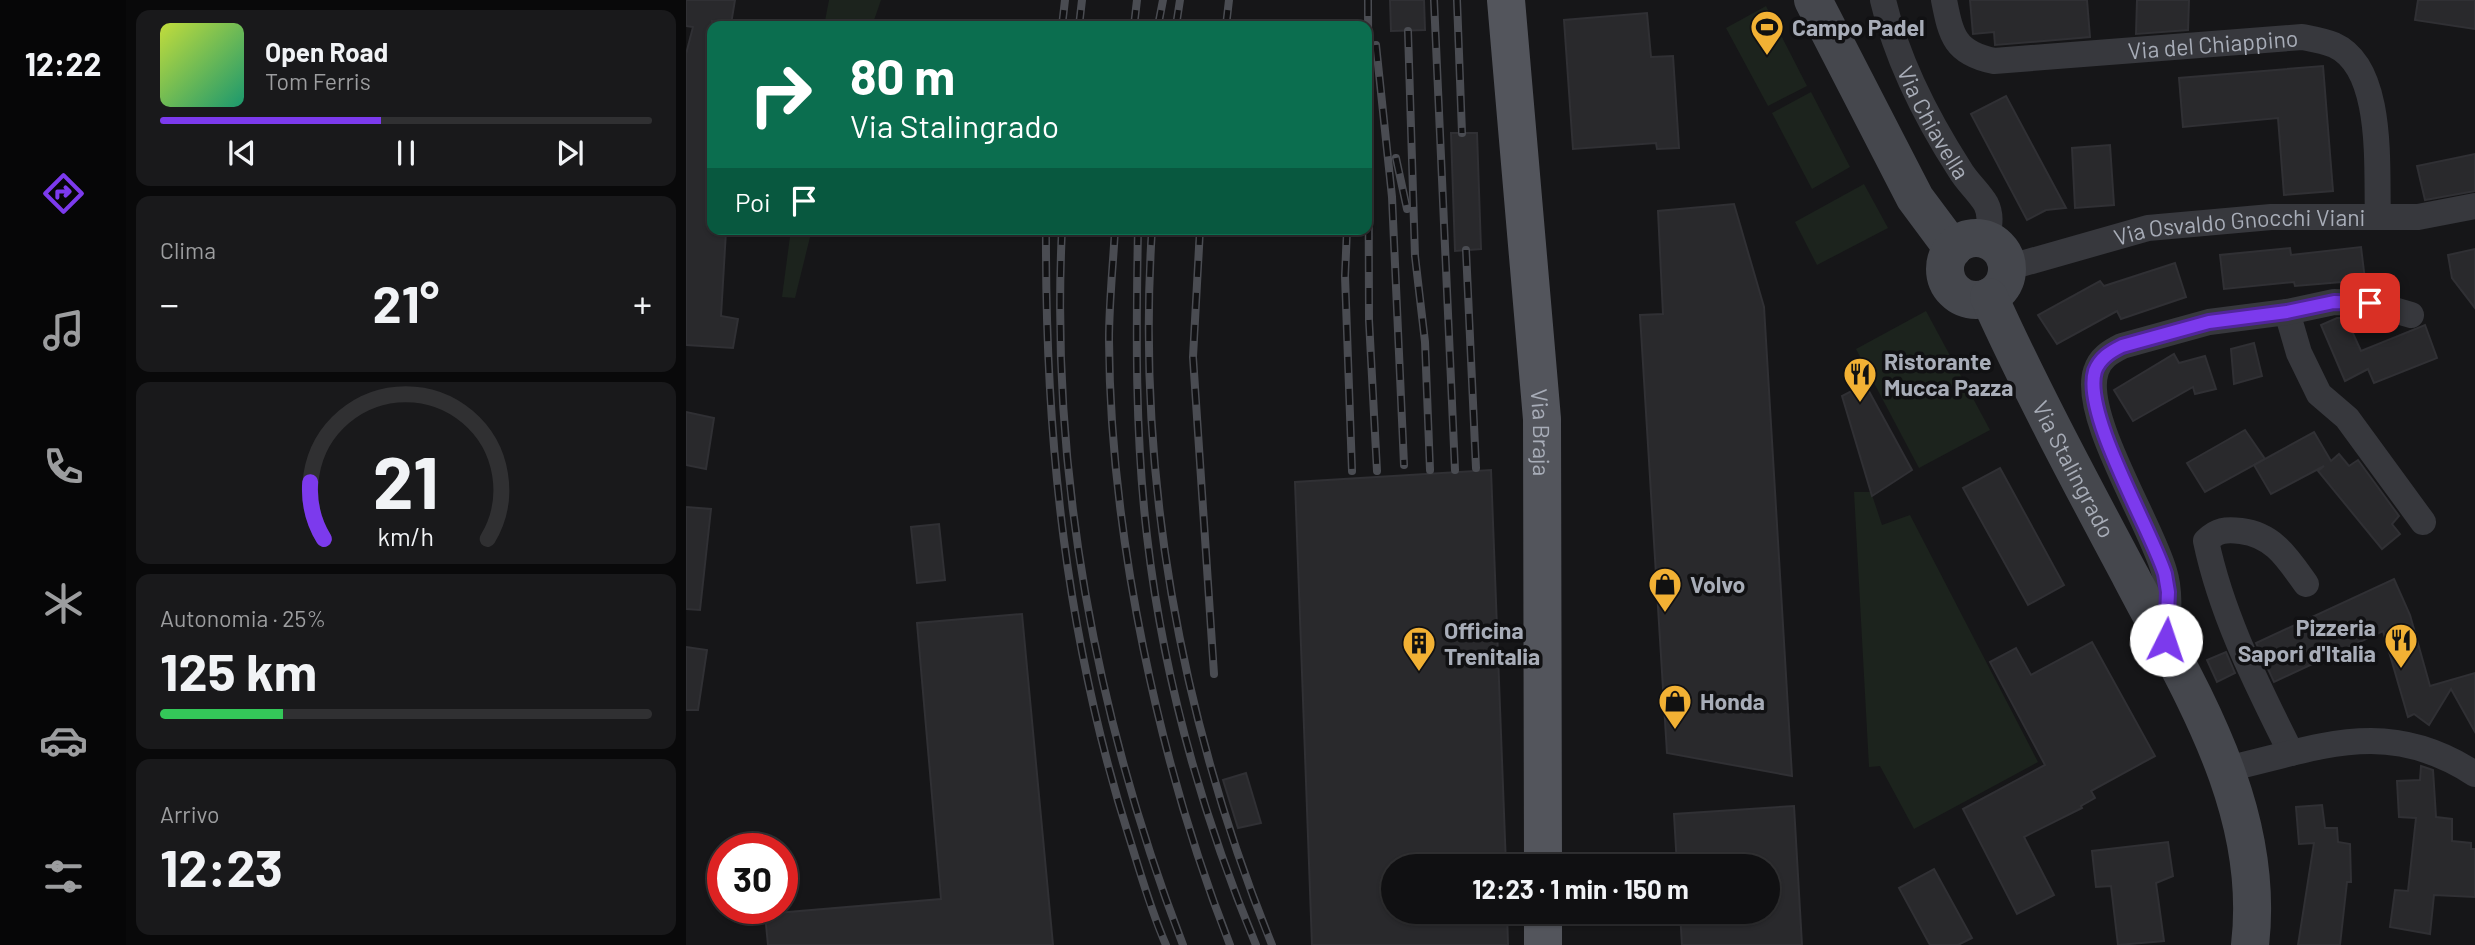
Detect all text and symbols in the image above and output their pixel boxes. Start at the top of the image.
sports icon: Campo Padel [1748,8,1786,57]
place label: Campo Padel [1792,13,1925,41]
street label: Via del Chiappino [2127,23,2299,65]
text: Open Road [265,36,388,67]
text: 12:22 [25,44,101,82]
text: 80 m [850,46,955,105]
icon: right [735,49,826,140]
street label: Via Chiavella [1892,62,1976,184]
text: Tom Ferris [265,67,371,95]
text: Via Stalingrado [850,106,1059,144]
icon: previous [223,134,261,172]
icon: pause [387,134,425,172]
icon: next [551,134,589,172]
icon: directions [39,169,88,218]
icon: arrive [785,182,823,220]
text: Poi [735,186,771,217]
street label: Via Osvaldo Gnocchi Viani [2110,203,2365,251]
text: Clima [160,236,216,264]
text: 21° [373,271,439,333]
pin [2340,273,2400,333]
text: − [160,280,179,326]
text: + [633,280,652,326]
icon: arrive [2351,284,2389,322]
icon: music [39,306,88,355]
place label: Ristorante Mucca Pazza [1884,347,2013,401]
restaurant icon: Ristorante Mucca Pazza [1841,355,1879,404]
street label: Via Braja [1525,388,1556,476]
street label: Via Stalingrado [2027,396,2121,542]
text: 21 [373,436,439,524]
icon: phone [39,442,88,491]
text: km/h [378,520,434,550]
shop icon: Volvo [1646,565,1684,614]
place label: Volvo [1690,570,1745,598]
icon: climate [39,579,88,628]
position arrow [2129,603,2203,677]
text: Autonomia · 25% [160,604,326,632]
place label: Pizzeria Sapori d'Italia [2238,613,2376,667]
place label: Officina Trenitalia [1444,616,1540,670]
restaurant icon: Pizzeria Sapori d'Italia [2382,621,2420,670]
building icon: Officina Trenitalia [1400,624,1438,673]
text: 125 km [160,639,317,701]
shop icon: Honda [1656,682,1694,731]
place label: Honda [1700,687,1765,715]
icon: car [39,716,88,765]
text: Arrivo [160,800,220,828]
speed limit sign: 30 [707,833,798,924]
text: 12:23 [160,835,283,897]
icon: filters [39,852,88,901]
text: 12:23 · 1 min · 150 m [1472,873,1689,904]

